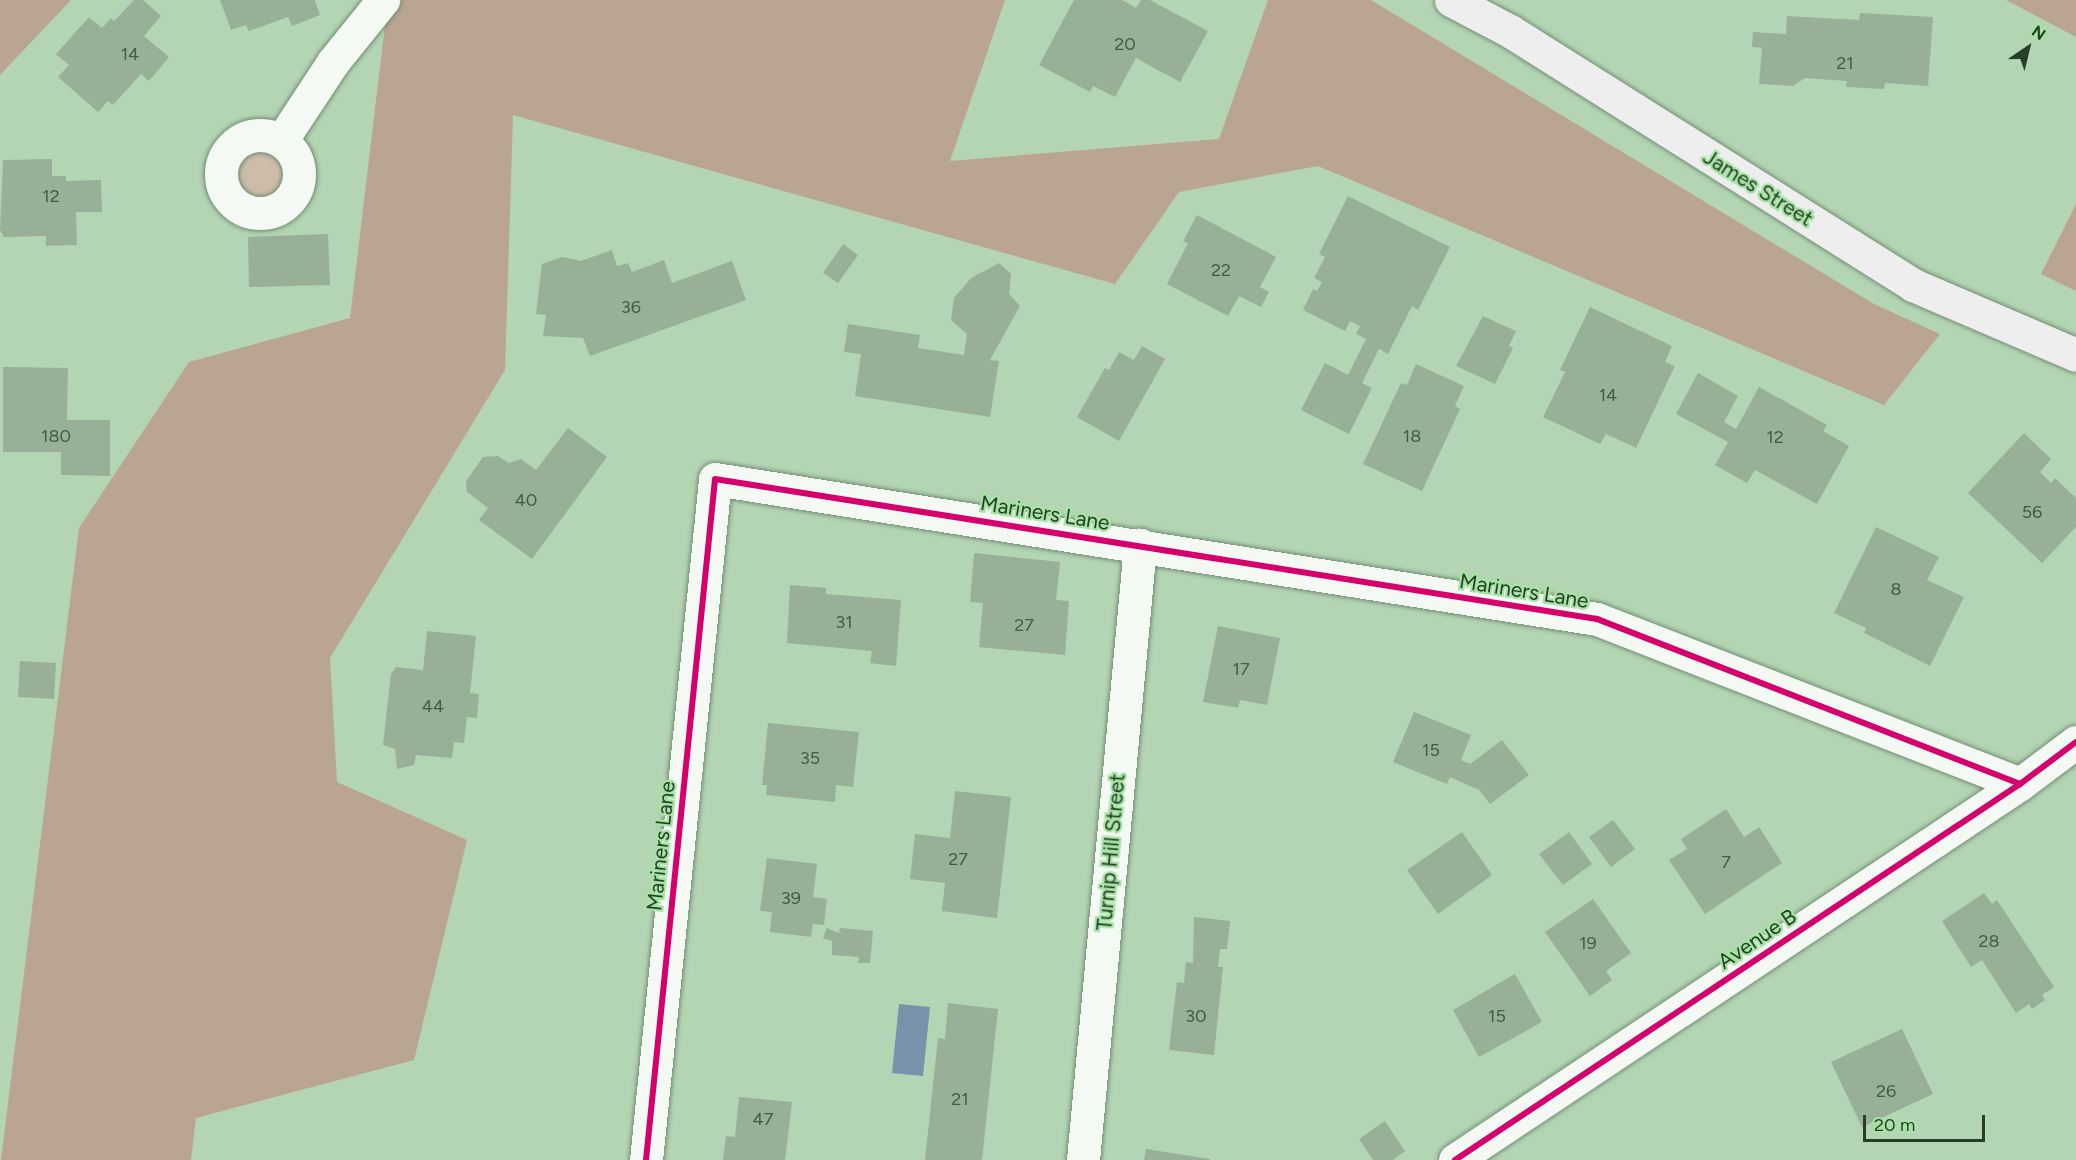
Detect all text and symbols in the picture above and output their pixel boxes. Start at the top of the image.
north arrow [1998,18,2058,78]
text: N [2028,22,2049,44]
house number: 20 [1114,33,1136,55]
house number: 14 [121,43,139,65]
house number: 21 [1836,52,1854,74]
street label: James Street [1698,144,1818,232]
house number: 12 [42,185,60,207]
house number: 22 [1211,259,1231,281]
house number: 36 [621,296,641,318]
house number: 14 [1599,384,1617,406]
house number: 180 [41,425,71,447]
house number: 18 [1403,425,1421,447]
house number: 12 [1766,426,1784,448]
house number: 40 [515,489,537,511]
street label: Mariners Lane [979,490,1111,536]
house number: 56 [2022,501,2042,523]
street label: Mariners Lane [1458,568,1590,614]
house number: 8 [1890,578,1902,600]
house number: 31 [835,611,853,633]
house number: 27 [1014,614,1034,636]
house number: 17 [1232,658,1250,680]
house number: 44 [422,695,444,717]
house number: 15 [1422,739,1440,761]
house number: 35 [800,747,820,769]
street label: Turnip Hill Street [1092,772,1130,932]
street label: Mariners Lane [642,780,680,912]
house number: 27 [948,848,968,870]
house number: 7 [1721,851,1731,873]
house number: 39 [781,887,801,909]
street label: Avenue B [1713,904,1801,974]
house number: 28 [1978,930,2000,952]
house number: 19 [1579,932,1597,954]
house number: 30 [1185,1005,1207,1027]
house number: 15 [1488,1005,1506,1027]
house number: 26 [1876,1080,1896,1102]
house number: 21 [951,1088,969,1110]
scale bar [1866,1103,1988,1141]
house number: 47 [753,1108,773,1130]
text: 20 m [1874,1114,1915,1136]

